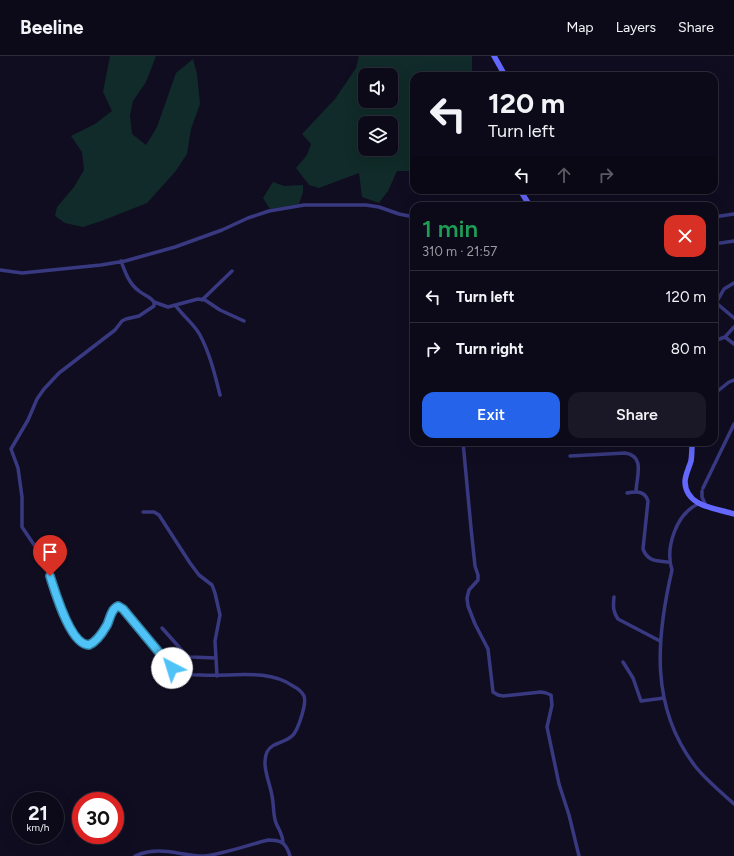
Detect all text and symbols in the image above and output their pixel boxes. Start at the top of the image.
text: Beeline [20,16,84,39]
text: Map [566,19,594,36]
text: Layers [616,19,656,36]
text: Share [678,19,714,36]
map controls [358,68,398,156]
button: sound [358,68,398,108]
text: 120 m [488,86,565,120]
icon: left [422,88,474,140]
button: layers [358,116,398,156]
text: Turn left [488,120,555,142]
icon: left [511,164,533,186]
icon: ahead [553,164,575,186]
icon: right [595,164,617,186]
text: 1 min [422,214,478,243]
button: close [664,215,706,257]
text: 310 m · 21:57 [422,244,497,259]
icon: left [422,286,444,308]
text: Turn left [456,288,514,306]
text: 120 m [665,288,706,306]
icon: right [422,338,444,360]
text: Turn right [456,340,524,358]
text: 80 m [671,340,706,358]
button: Exit [422,392,560,438]
button: Share [568,392,706,438]
pin [33,535,67,576]
icon: arrive [39,541,61,563]
position arrow [151,647,193,689]
speed limit sign: 30 [72,792,124,844]
text: 21 [28,801,48,825]
text: km/h [27,821,49,834]

